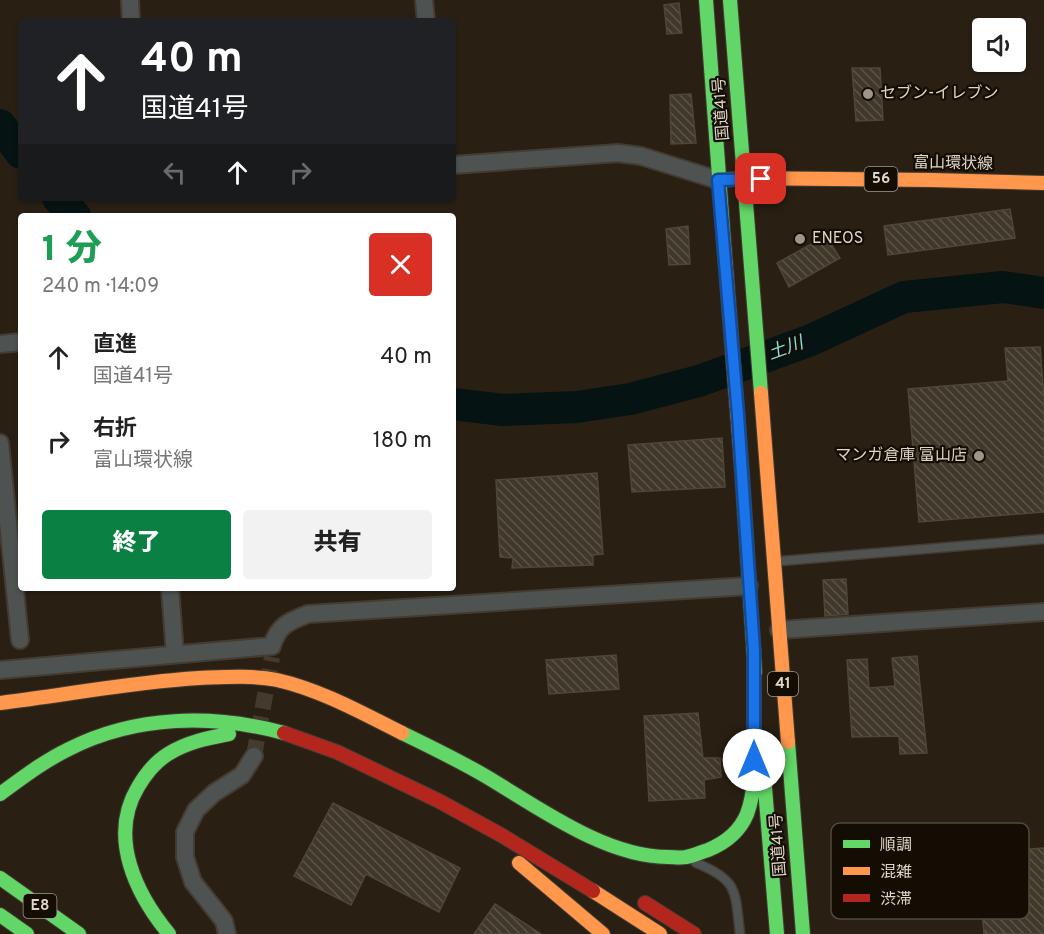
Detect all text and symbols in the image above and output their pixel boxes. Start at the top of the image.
map controls [972,18,1026,72]
button: sound [972,18,1026,72]
text: 40 m [141,34,243,87]
icon: ahead [42,42,120,120]
street label: 国道41号 [710,76,734,142]
place label: セブン-イレブン [880,84,998,104]
marker: セブン-イレブン [861,87,875,101]
text: 国道41号 [141,93,249,127]
pin [735,153,786,204]
street label: 富山環状線 [913,153,993,175]
icon: left [158,156,191,189]
icon: ahead [221,156,254,189]
icon: right [284,156,317,189]
icon: arrive [744,162,777,195]
road number: 56 [864,167,898,191]
text: 1 分 [42,228,102,274]
place label: ENEOS [812,229,863,249]
marker: ENEOS [793,232,807,246]
button: close [369,233,432,296]
text: 240 m · 14:09 [42,274,159,300]
water label: 土川 [765,331,809,366]
text: 直進 [93,332,137,359]
icon: ahead [42,341,75,374]
text: 40 m [380,344,432,371]
text: 国道41号 [93,364,173,390]
text: 右折 [93,416,137,443]
icon: right [42,425,75,458]
text: 180 m [373,428,432,455]
place label: マンガ倉庫 富山店 [835,446,967,466]
text: 富山環状線 [93,448,193,474]
marker: マンガ倉庫 富山店 [972,449,986,463]
button: 終了 [42,510,231,579]
button: 共有 [243,510,432,579]
road number: 41 [768,672,798,696]
position arrow [722,728,786,792]
street label: 国道41号 [767,812,791,878]
legend [831,823,1029,919]
text: 順調 [880,836,912,856]
text: 混雑 [880,863,912,883]
text: 渋滞 [880,890,912,910]
road number: E8 [24,894,57,918]

